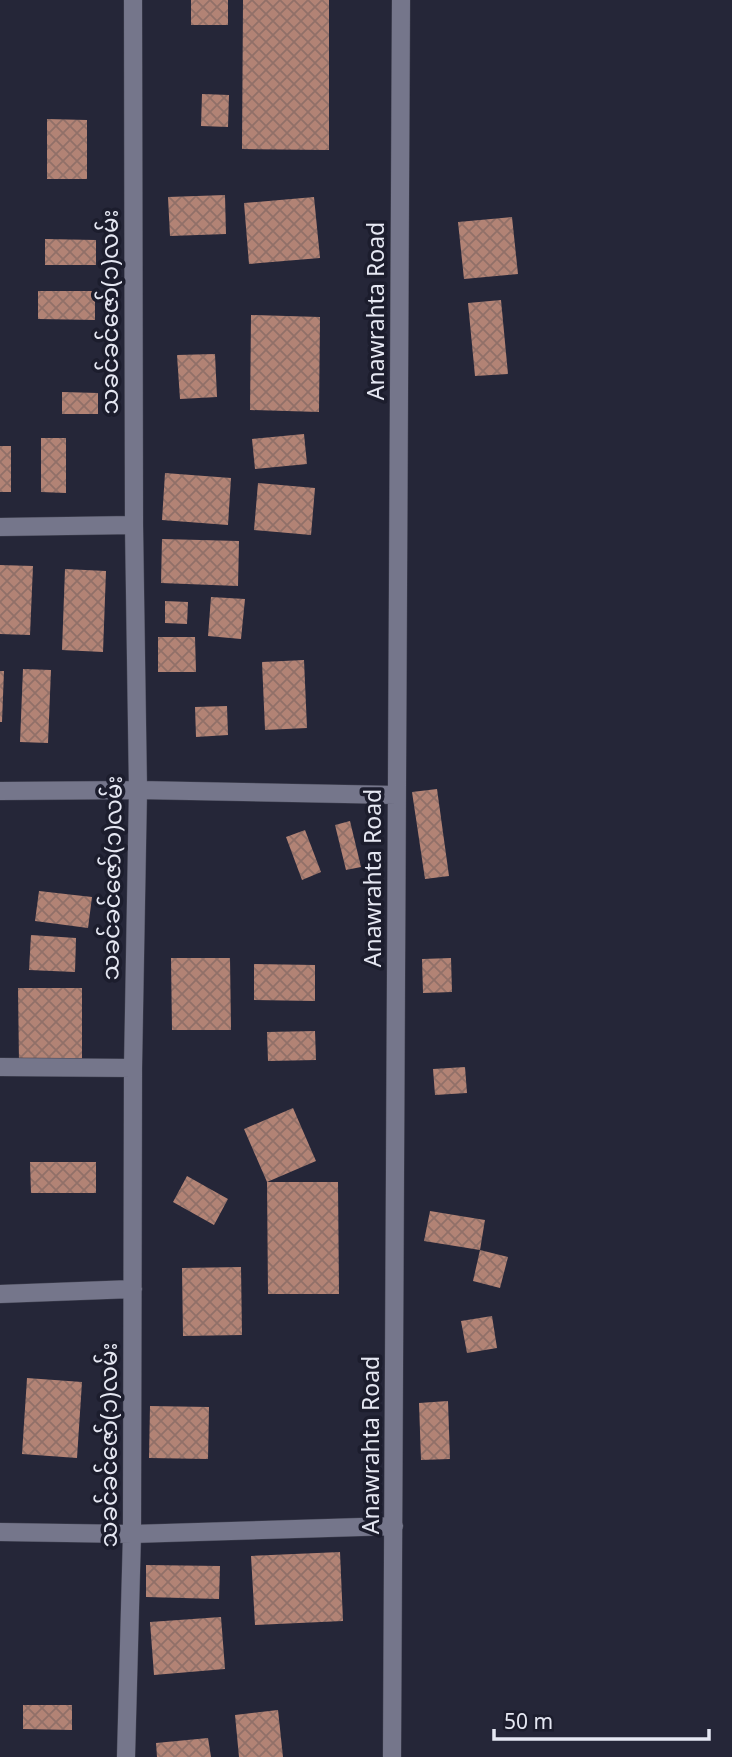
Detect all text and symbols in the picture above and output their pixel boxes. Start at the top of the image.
street label: သခင်ခင်ဇော်(၁)လမ်း [93,210,125,414]
street label: Anawrahta Road [359,222,391,400]
street label: သခင်ခင်ဇော်(၁)လမ်း [93,775,129,981]
street label: Anawrahta Road [356,789,388,967]
street label: သခင်ခင်ဇော်(၁)လမ်း [92,1343,124,1547]
street label: Anawrahta Road [354,1356,386,1534]
scale bar [494,1698,709,1742]
text: 50 m [504,1707,553,1735]

